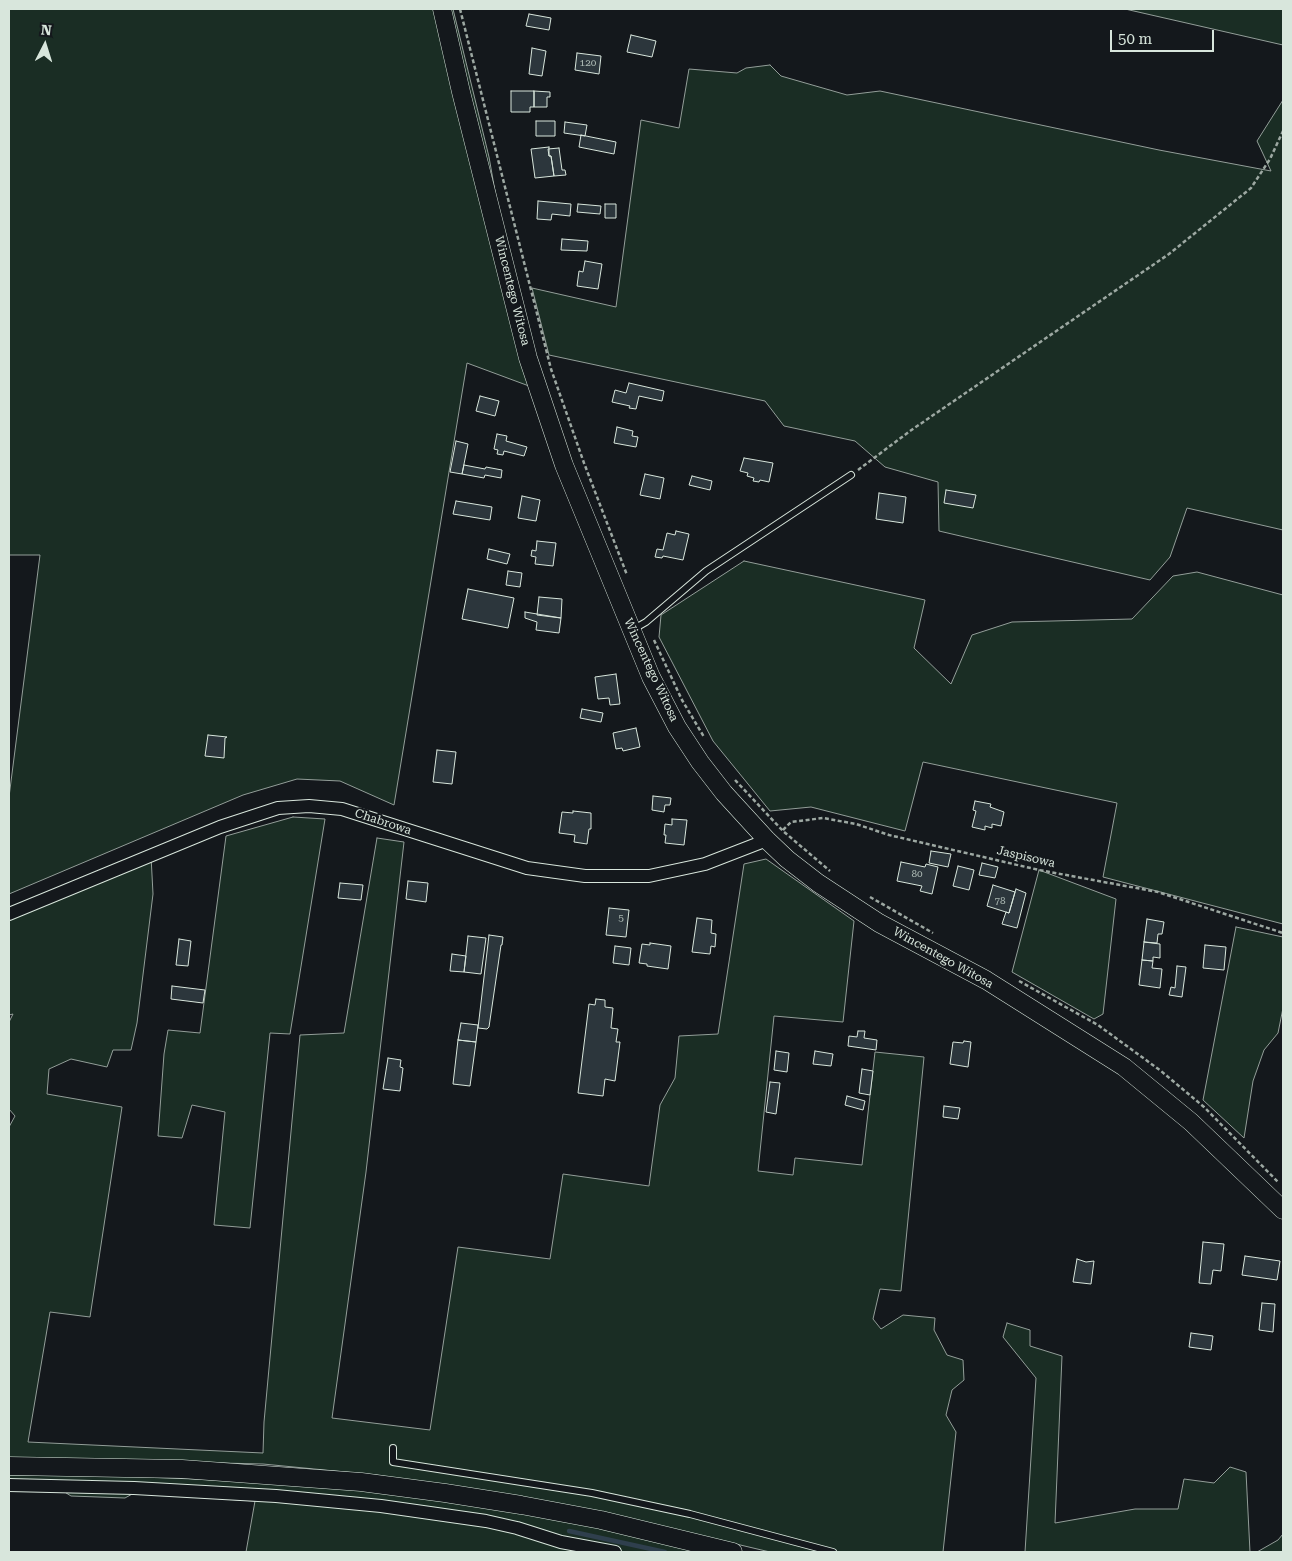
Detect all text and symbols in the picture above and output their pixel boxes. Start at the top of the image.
north arrow [20,20,70,70]
scale bar [1112,20,1216,52]
text: N [40,22,52,38]
text: 50 m [1118,30,1152,48]
house number: 120 [580,57,596,69]
street label: Wincentego Witosa [491,235,533,347]
street label: Wincentego Witosa [621,616,681,724]
street label: Chabrowa [353,806,413,838]
street label: Jaspisowa [995,843,1057,871]
house number: 80 [911,868,923,880]
house number: 78 [994,895,1006,907]
house number: 5 [618,912,624,924]
street label: Wincentego Witosa [890,924,996,992]

